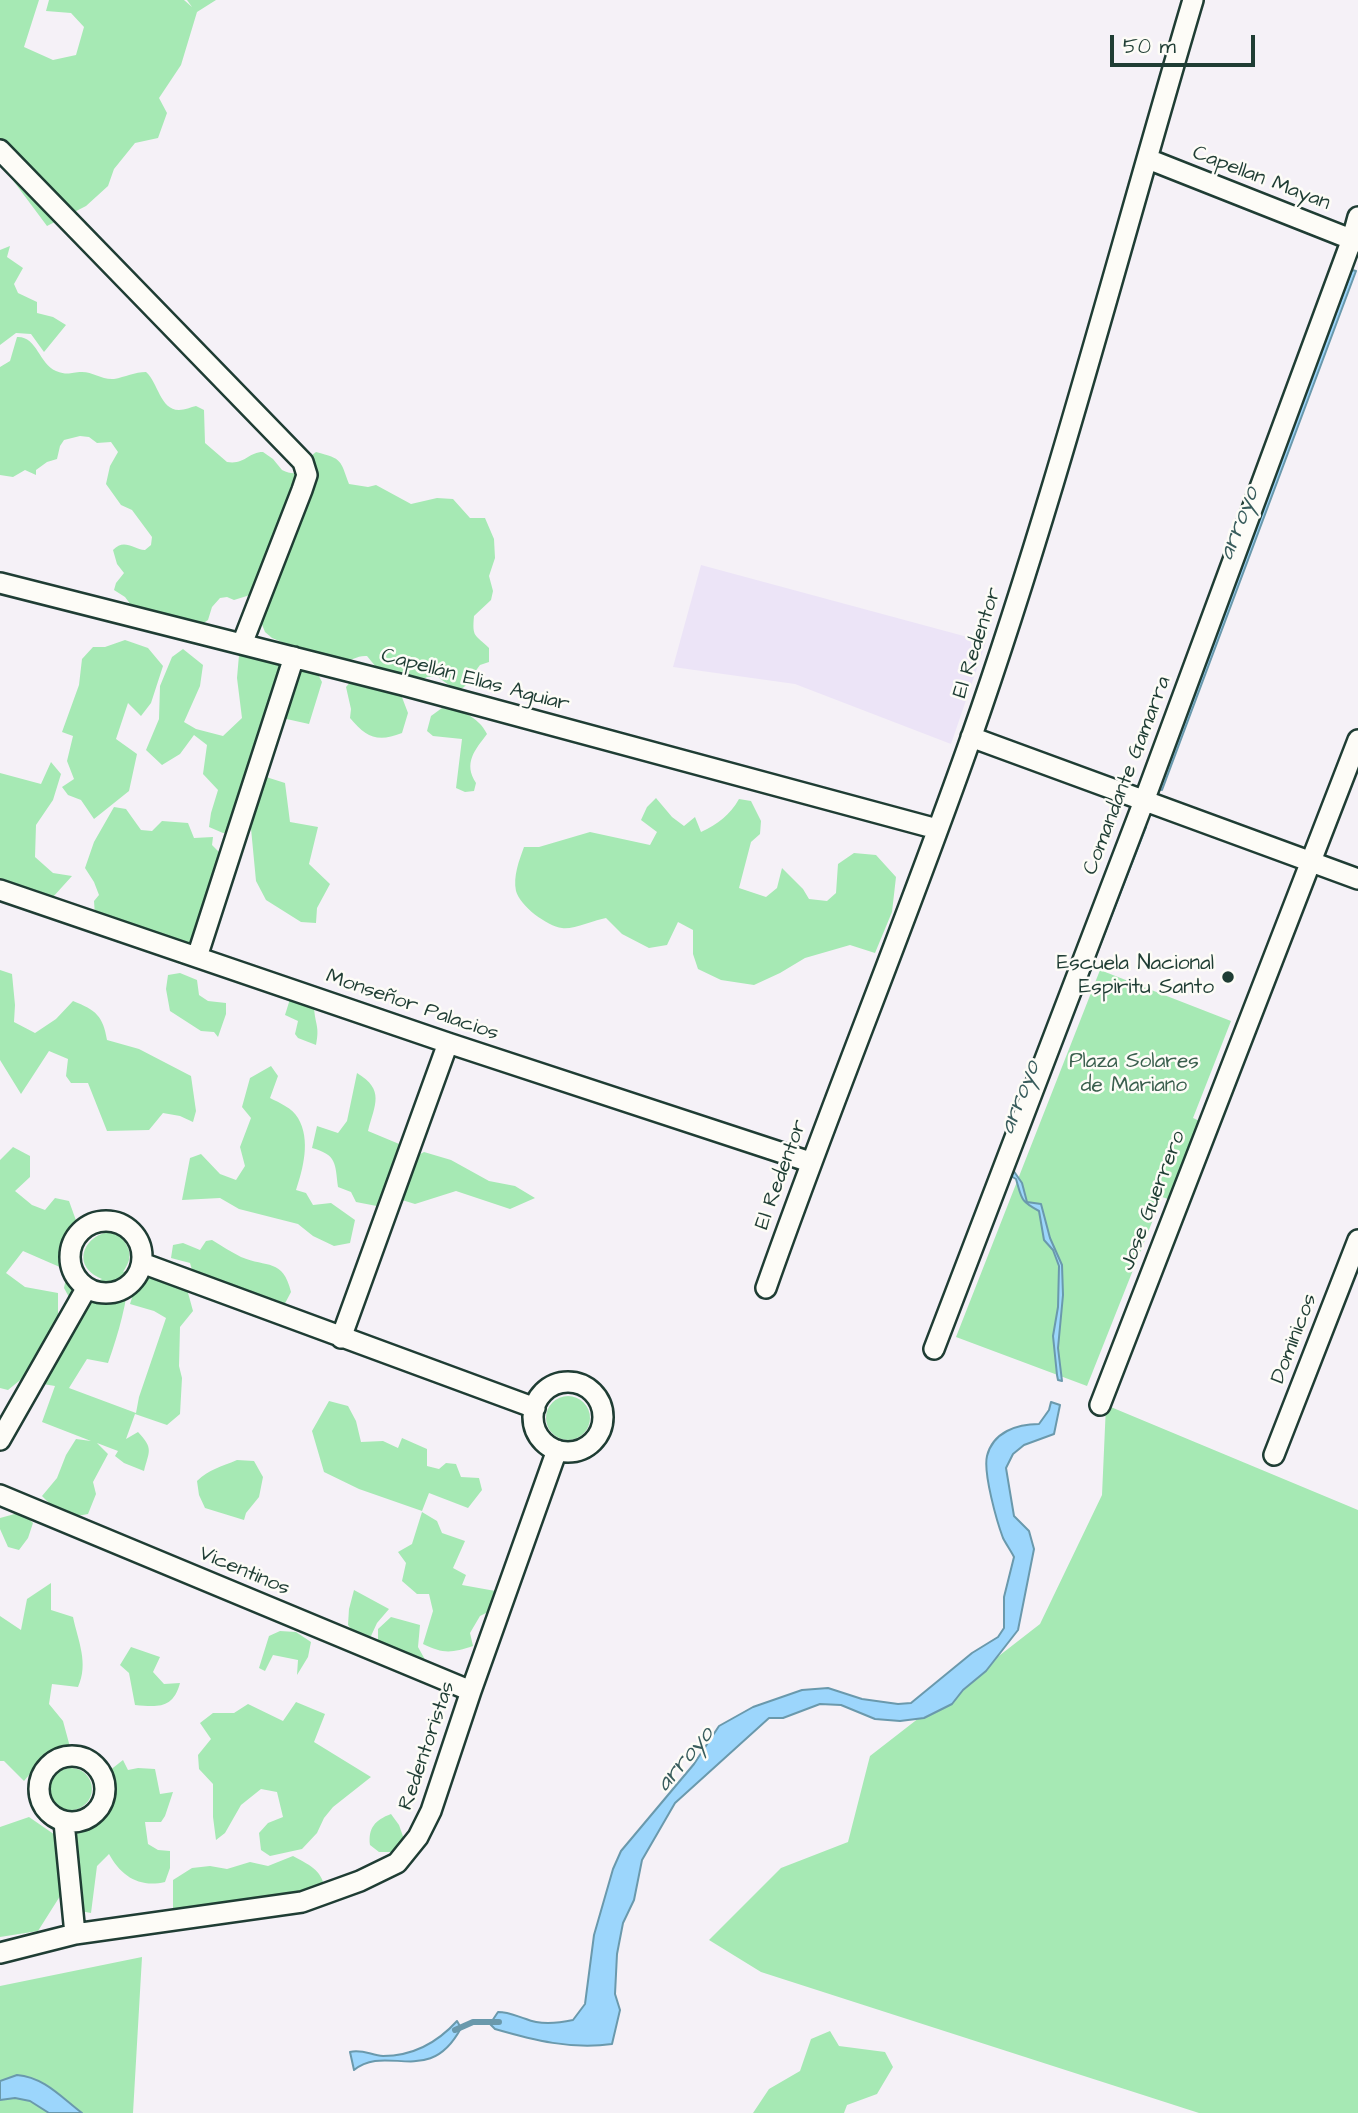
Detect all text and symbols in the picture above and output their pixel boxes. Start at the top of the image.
scale bar [1113,21,1258,65]
text: 50 m [1123,32,1176,61]
street label: Capellan Mayan [1189,141,1333,217]
water label: arroyo [1214,484,1266,564]
street label: El Redentor [948,584,1008,702]
street label: Capellán Elias Aguiar [378,644,572,718]
street label: Comandante Gamarra [1079,673,1177,879]
place label: Escuela Nacional Espiritu Santo [1057,952,1214,1002]
street label: Monseñor Palacios [322,965,502,1047]
marker: Escuela Nacional Espiritu Santo [1220,969,1236,985]
park label: Plaza Solares de Mariano [1069,1050,1199,1100]
water label: arroyo [995,1058,1047,1138]
street label: El Redentor [750,1117,814,1233]
street label: Jose Guerrero [1116,1128,1192,1274]
street label: Dominicos [1266,1290,1324,1388]
street label: Vicentinos [195,1542,293,1602]
street label: Redentoristas [394,1678,462,1814]
water label: arroyo [651,1722,721,1798]

